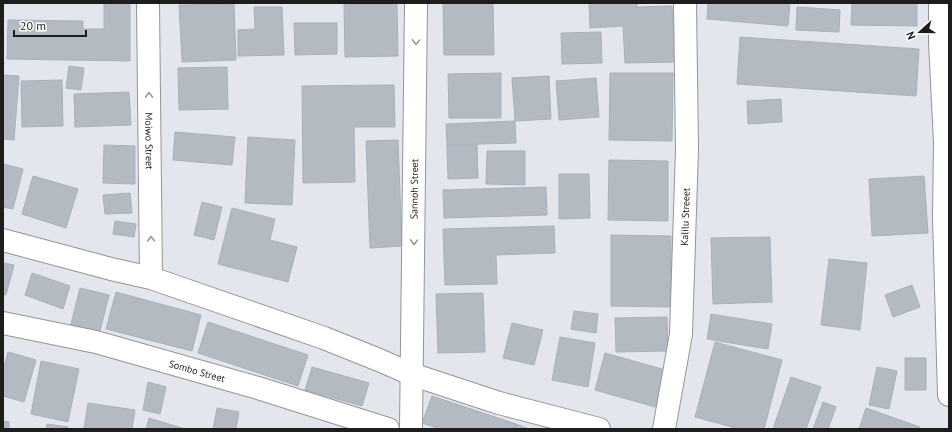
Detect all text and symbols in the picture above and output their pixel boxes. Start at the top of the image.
scale bar [14,12,86,38]
north arrow [900,12,940,52]
text: 20 m [20,18,46,33]
text: N [903,30,918,41]
one-way arrow [412,39,420,45]
one-way arrow [145,92,153,98]
street label: Moiwo Street [142,112,156,170]
street label: Sannoh Street [407,158,421,219]
street label: Kalilu Streeet [678,187,693,246]
one-way arrow [147,236,155,242]
one-way arrow [410,239,418,245]
street label: Sombo Street [167,357,227,386]

